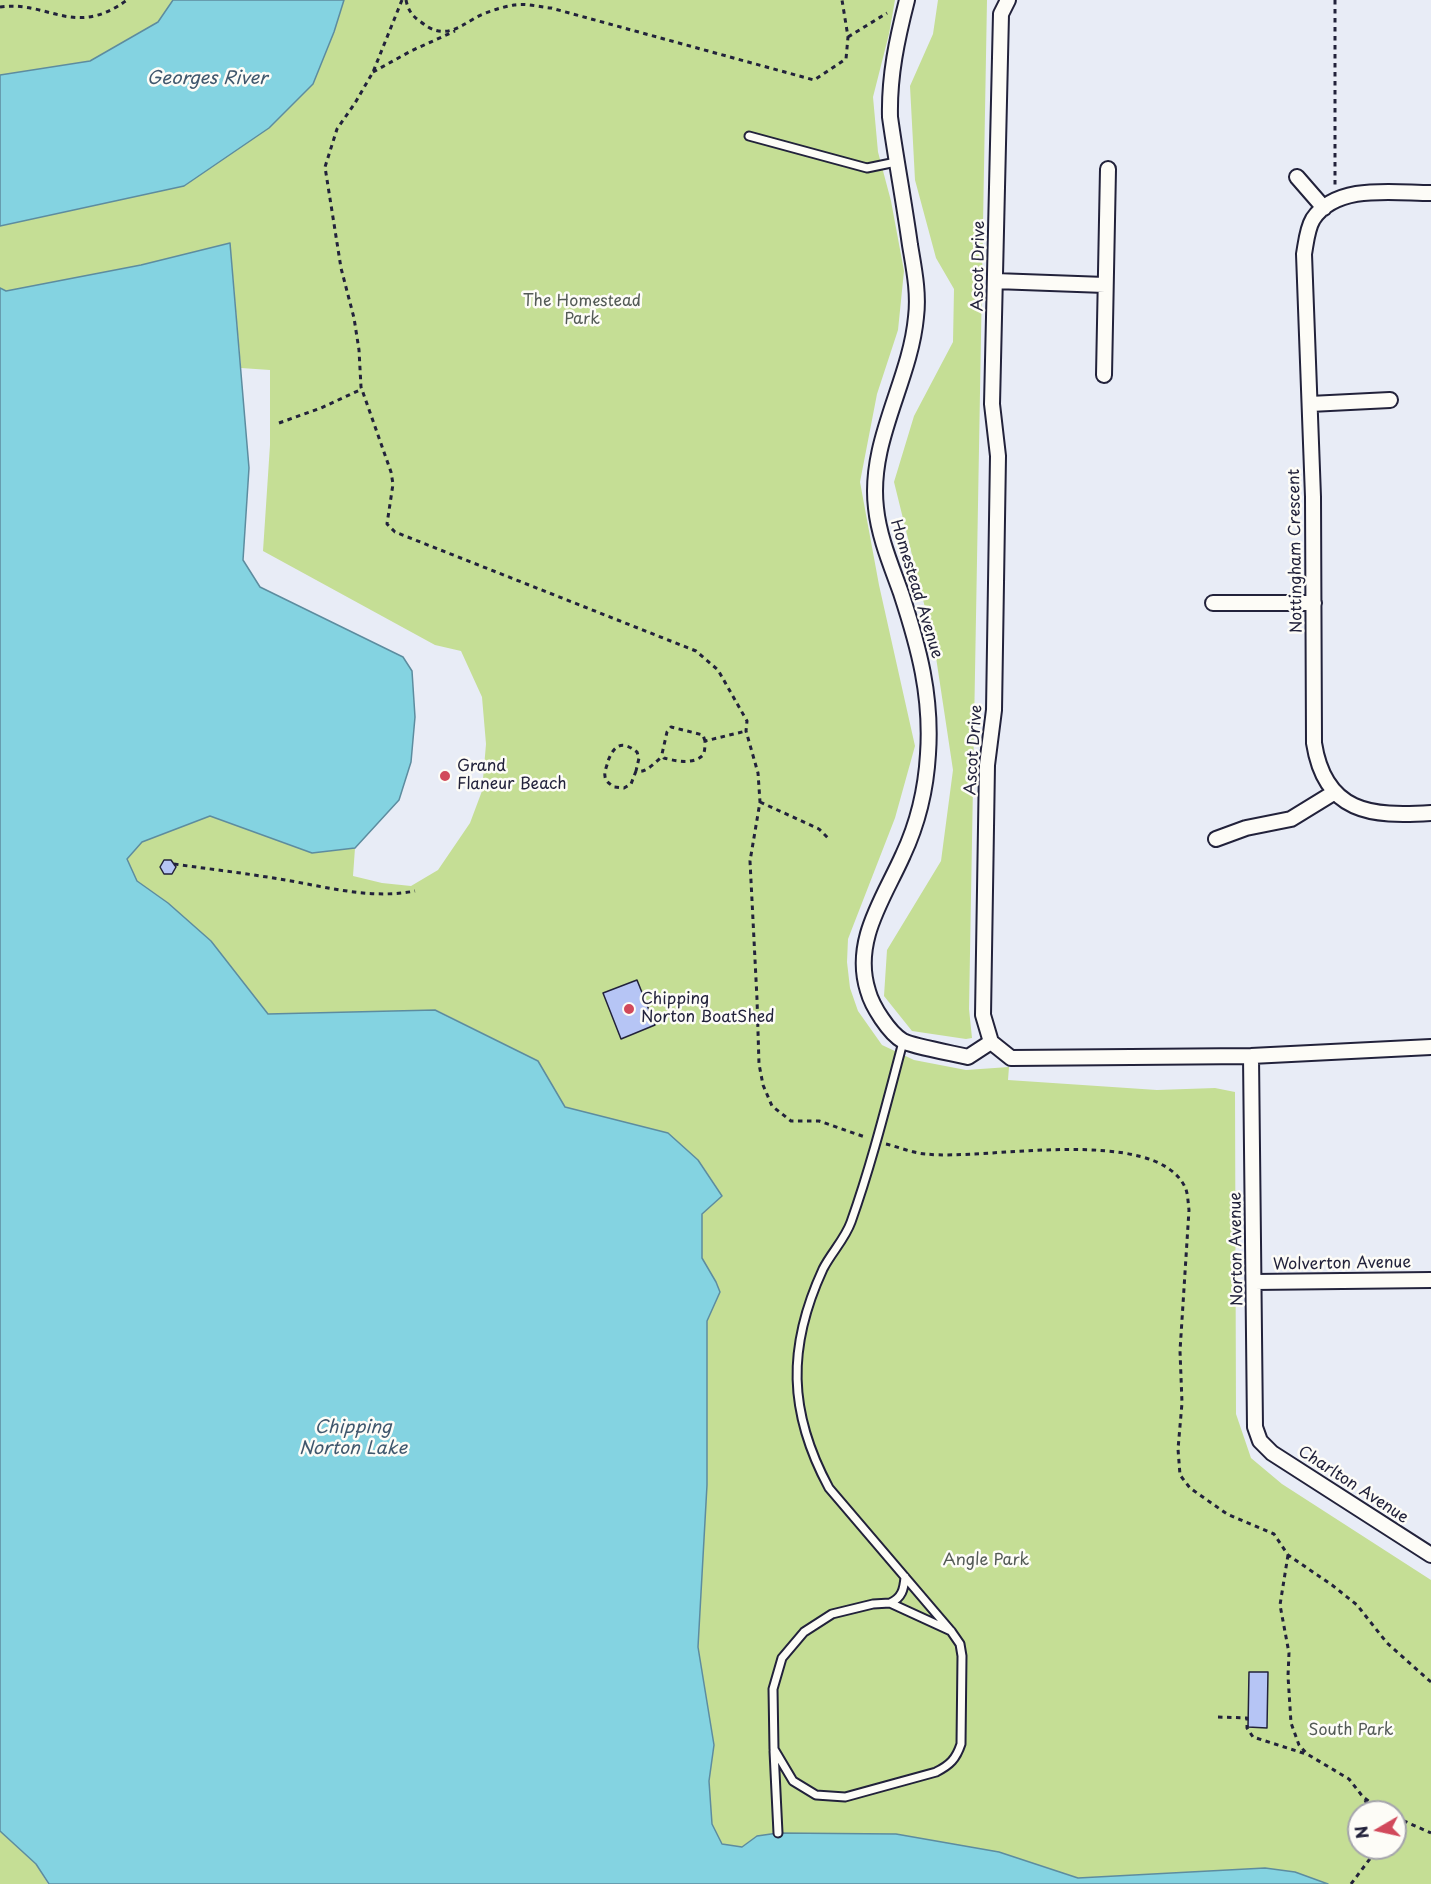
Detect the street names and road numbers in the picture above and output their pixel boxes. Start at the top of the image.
street label: Ascot Drive [969,221,989,311]
street label: Nottingham Crescent [1285,469,1307,633]
street label: Homestead Avenue [886,517,946,661]
street label: Ascot Drive [961,704,987,796]
street label: Norton Avenue [1226,1192,1248,1306]
street label: Wolverton Avenue [1273,1253,1411,1275]
street label: Charlton Avenue [1294,1442,1412,1528]

